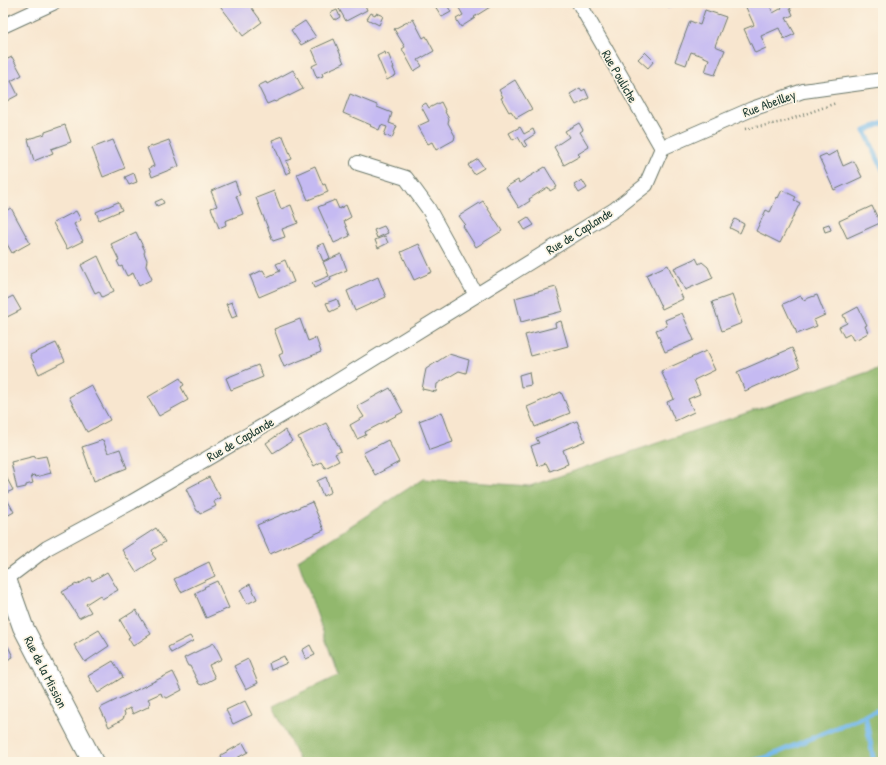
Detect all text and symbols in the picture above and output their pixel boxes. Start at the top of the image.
street label: Rue Pouliche [598,46,642,106]
street label: Rue Abeilley [740,85,799,121]
street label: Rue de Caplande [542,204,616,258]
street label: Rue de Caplande [203,412,277,466]
street label: Rue de la Mission [20,633,72,711]

